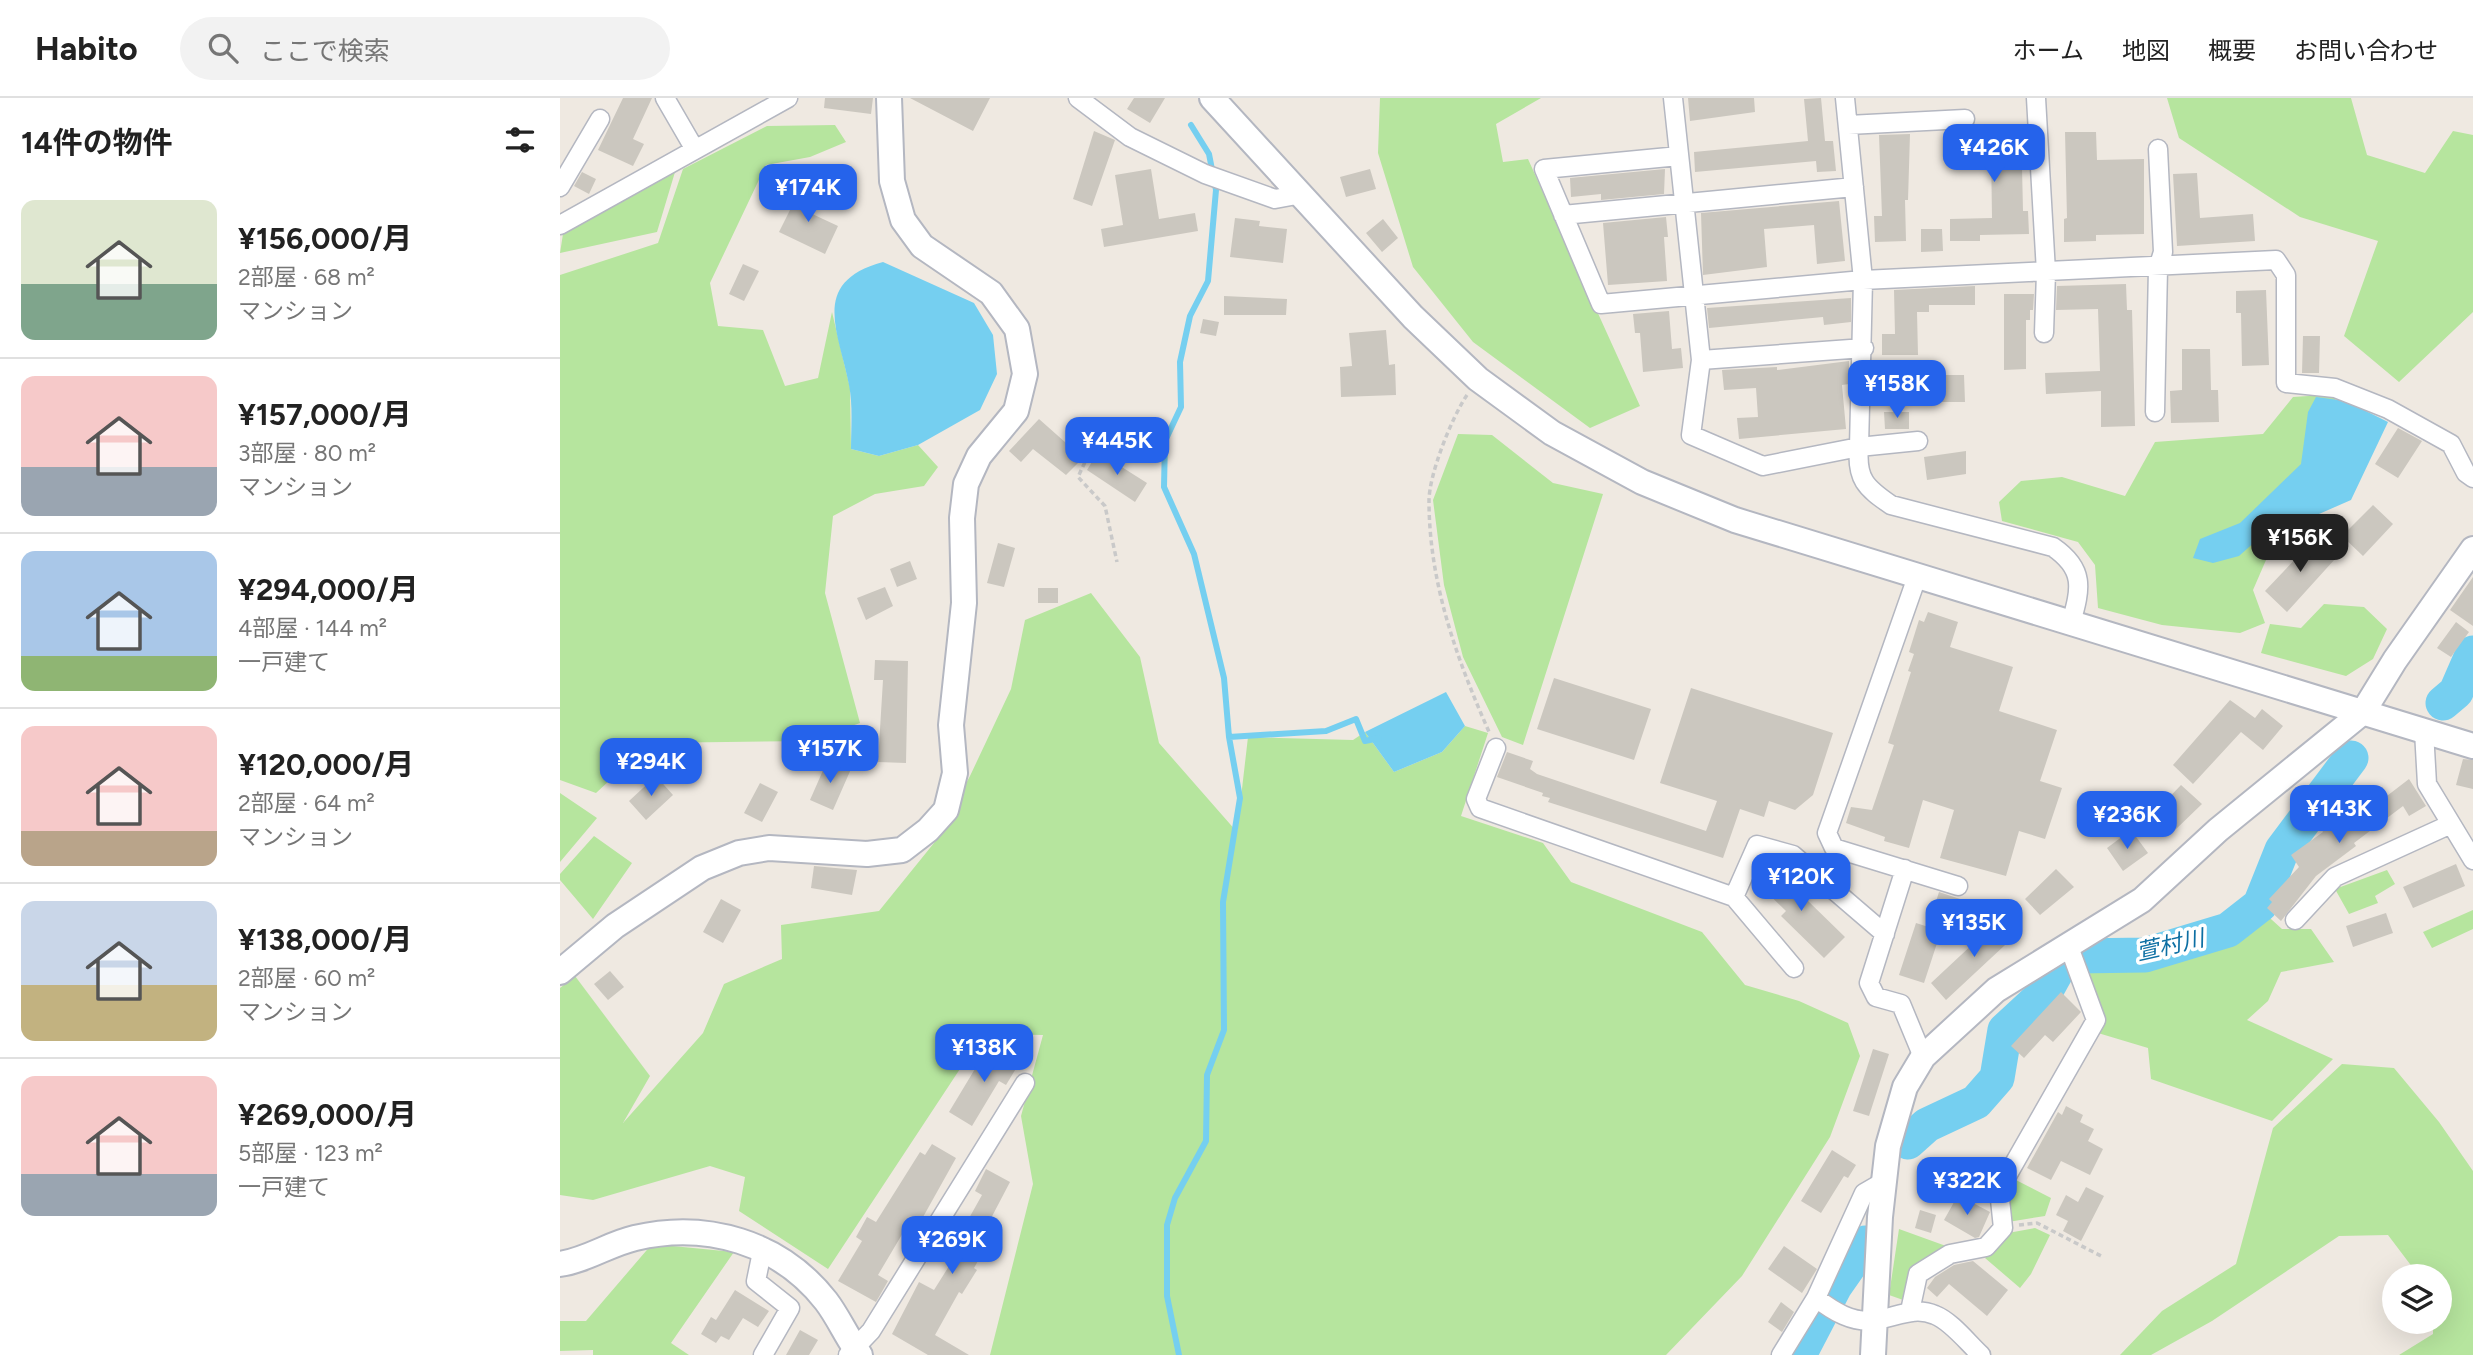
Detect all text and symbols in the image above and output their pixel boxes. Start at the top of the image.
search box [180,17,670,80]
text: Habito [35,29,138,68]
icon: search [204,29,242,67]
text: ここで検索 [260,35,390,67]
text: ホーム [2013,36,2084,65]
text: 地図 [2122,36,2170,65]
text: 概要 [2208,36,2256,65]
text: お問い合わせ [2294,36,2438,65]
icon: filters [501,121,539,159]
text: 14件の物件 [21,124,173,161]
pin: ¥426K [1945,125,2043,184]
text: ¥426K [1959,133,2029,161]
pin: ¥174K [759,164,857,224]
text: ¥174K [775,173,841,201]
text: ¥156,000/月 [238,220,412,257]
icon: home [77,228,161,312]
text: 2部屋 · 68 m² [238,263,375,291]
text: マンション [238,297,353,325]
pin: ¥158K [1848,360,1946,420]
text: ¥158K [1864,369,1930,397]
text: ¥157,000/月 [238,396,412,433]
icon: home [77,404,161,488]
pin: ¥445K [1068,418,1166,477]
text: ¥445K [1081,426,1153,454]
text: 3部屋 · 80 m² [238,439,376,467]
text: マンション [238,473,353,501]
pin: ¥156K [2251,514,2349,574]
text: ¥156K [2267,523,2333,551]
text: ¥294,000/月 [238,571,419,608]
icon: home [77,579,161,663]
text: 4部屋 · 144 m² [238,614,387,642]
text: 一戸建て [238,648,330,676]
pin: ¥157K [781,726,879,785]
text: ¥157K [798,734,862,762]
pin: ¥294K [602,738,700,798]
text: ¥120,000/月 [238,746,414,783]
text: ¥294K [616,747,686,775]
icon: home [77,754,161,838]
pin: ¥143K [2290,786,2388,845]
text: 2部屋 · 64 m² [238,789,375,817]
pin: ¥236K [2078,792,2176,851]
text: ¥143K [2306,794,2372,822]
text: ¥236K [2093,800,2161,828]
text: マンション [238,823,353,851]
pin: ¥120K [1752,854,1850,913]
text: ¥120K [1768,862,1834,890]
pin: ¥135K [1925,900,2023,959]
text: ¥135K [1942,908,2006,936]
text: ¥138,000/月 [238,921,413,958]
water label: 萱村川 [2133,923,2210,966]
icon: home [77,929,161,1013]
text: 2部屋 · 60 m² [238,964,375,992]
text: マンション [238,998,353,1026]
pin: ¥138K [935,1024,1033,1084]
text: ¥138K [951,1033,1017,1061]
text: ¥269,000/月 [238,1096,417,1133]
icon: home [77,1104,161,1188]
text: 5部屋 · 123 m² [238,1139,383,1167]
pin: ¥322K [1918,1158,2016,1217]
text: ¥322K [1933,1166,2001,1194]
text: 一戸建て [238,1173,330,1201]
pin: ¥269K [903,1216,1001,1276]
text: ¥269K [917,1225,987,1253]
map controls [2382,1264,2452,1334]
button: layers [2382,1264,2452,1334]

